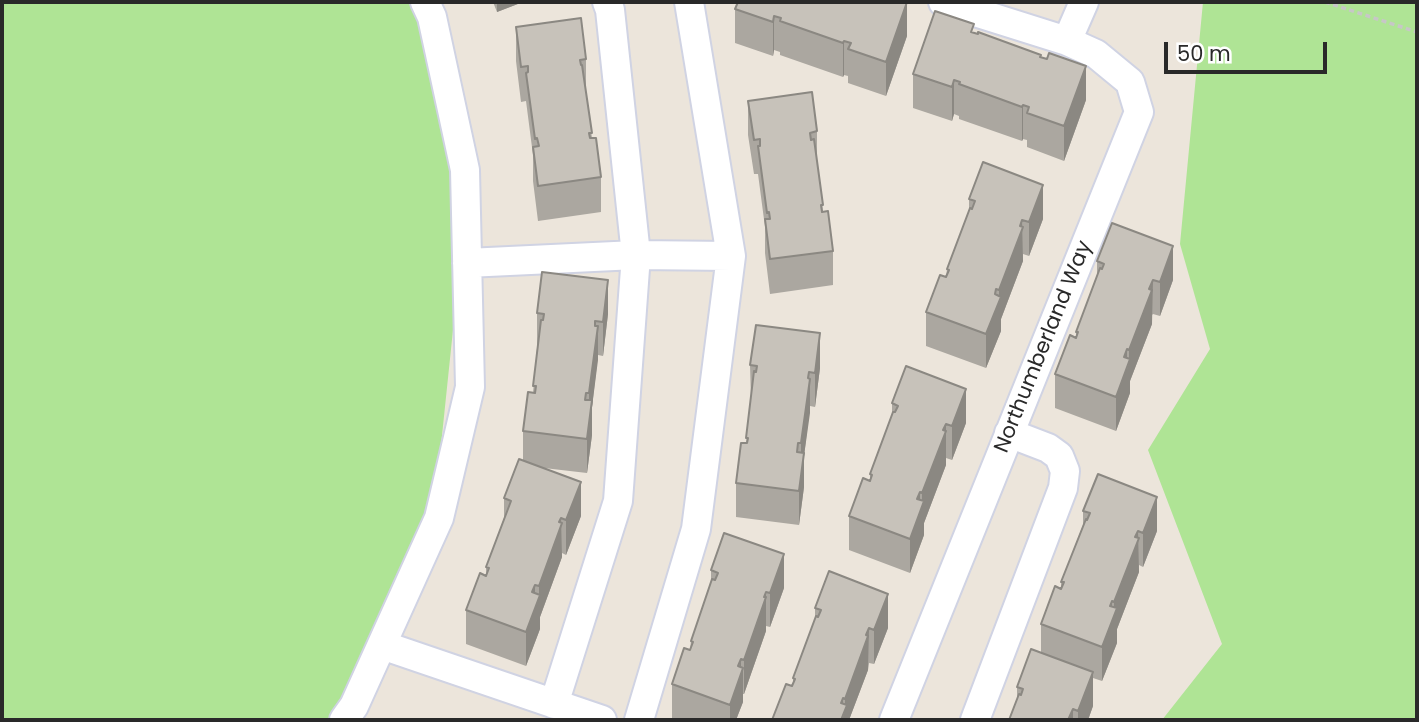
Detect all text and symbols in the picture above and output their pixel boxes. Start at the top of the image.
scale bar [1167,28,1330,72]
text: 50 m [1177,39,1231,68]
street label: Northumberland Way [990,237,1098,457]

